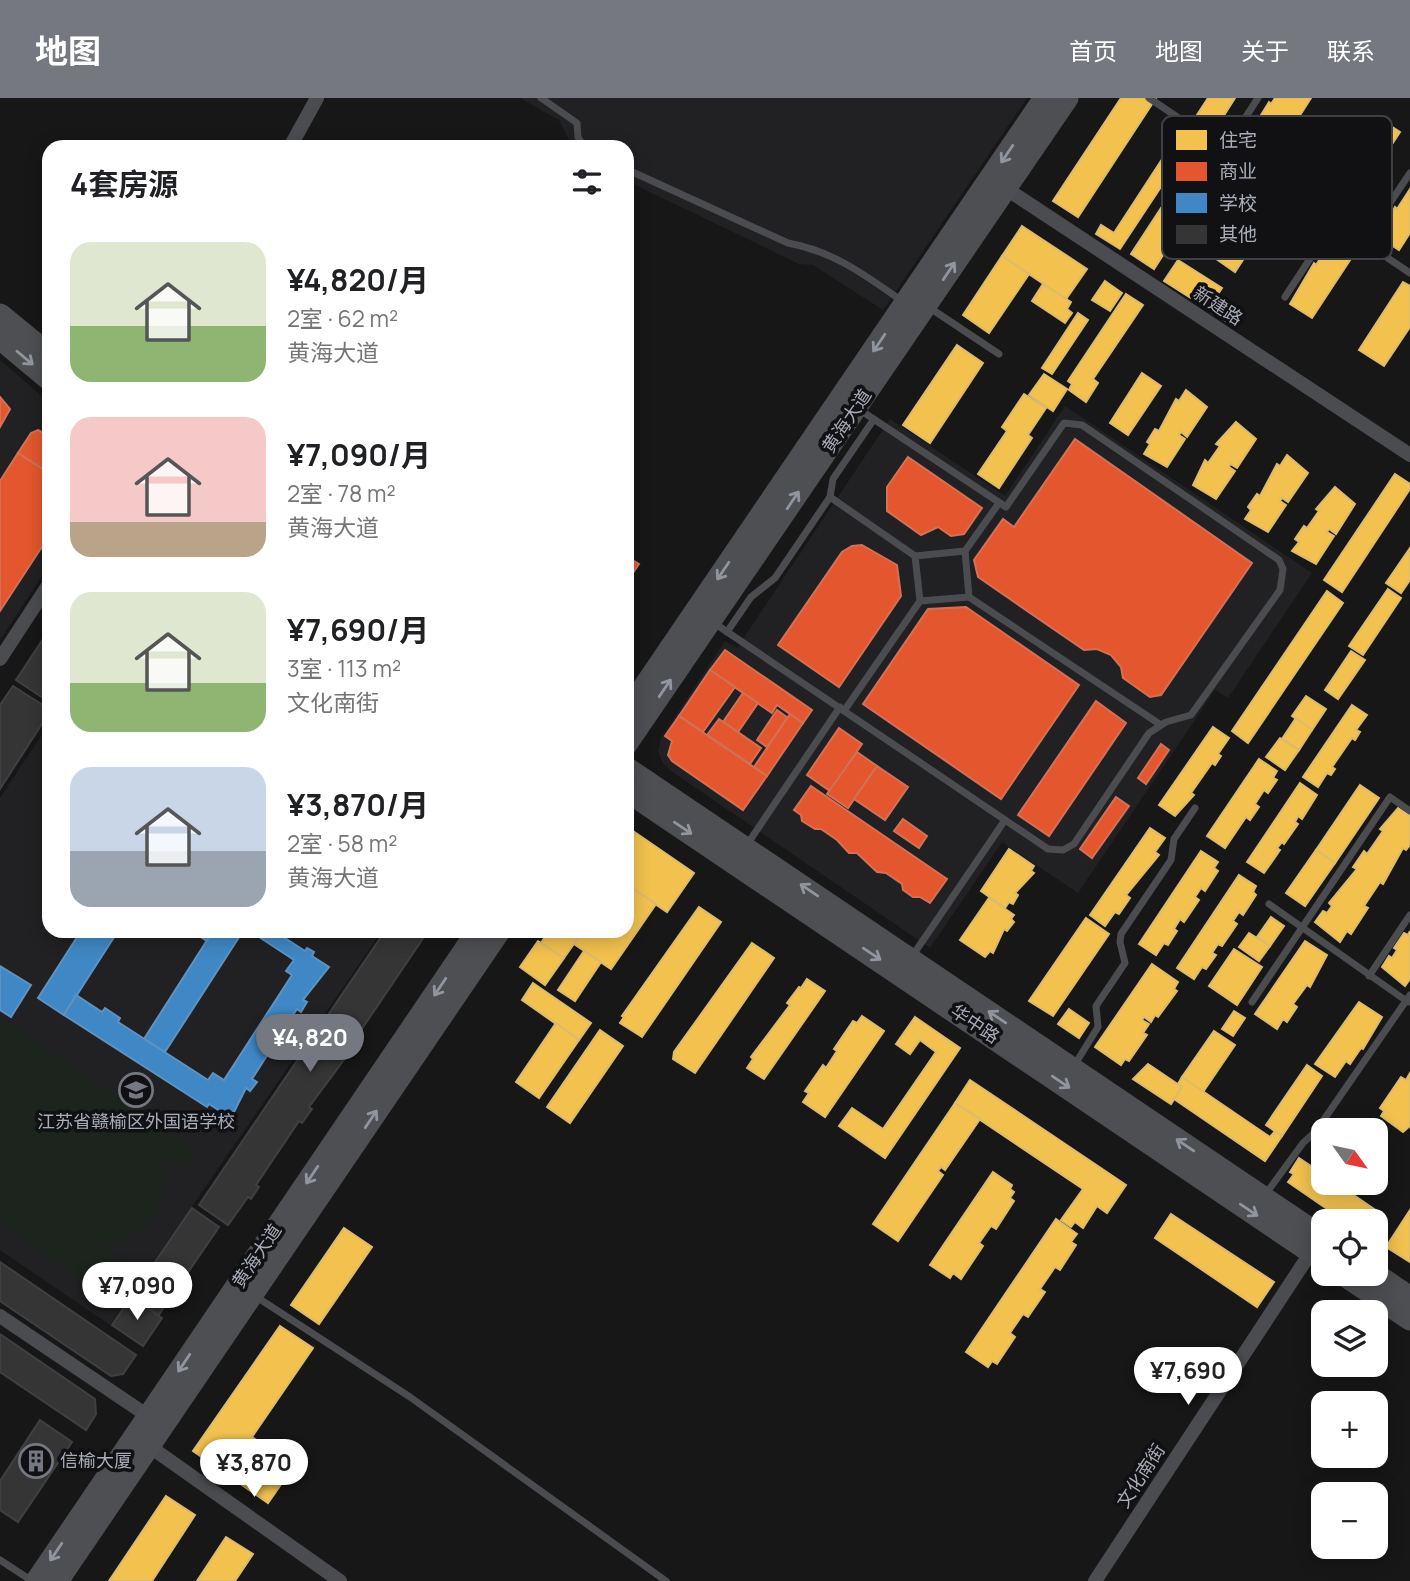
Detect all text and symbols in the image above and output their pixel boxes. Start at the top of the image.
text: 地图 [35,28,101,73]
text: 首页 [1069,34,1117,67]
text: 地图 [1155,34,1203,67]
text: 关于 [1241,34,1289,67]
text: 联系 [1327,34,1375,67]
legend [1162,116,1392,259]
text: 住宅 [1219,127,1257,153]
one-way arrow [1000,144,1014,164]
text: 商业 [1219,158,1257,184]
text: 4套房源 [70,163,178,204]
icon: filters [568,163,606,201]
text: 学校 [1219,190,1257,216]
text: 其他 [1219,221,1257,247]
text: ¥4,820/月 [287,259,429,300]
one-way arrow [942,262,956,281]
icon: home [126,270,210,354]
street label: 新建路 [1189,280,1248,330]
text: 2室 · 62 m² [287,302,398,334]
one-way arrow [872,332,886,352]
text: 黄海大道 [287,336,379,368]
one-way arrow [15,350,33,366]
street label: 黄海大道 [816,384,876,457]
text: ¥7,090/月 [287,434,431,475]
icon: home [126,445,210,529]
text: 2室 · 78 m² [287,477,396,509]
one-way arrow [786,491,800,510]
text: 黄海大道 [287,511,379,543]
one-way arrow [716,561,731,580]
text: ¥7,690/月 [287,609,429,650]
icon: home [126,620,210,704]
text: 3室 · 113 m² [287,652,401,684]
one-way arrow [658,679,672,698]
text: 文化南街 [287,686,379,718]
text: ¥3,870/月 [287,784,429,825]
icon: home [126,795,210,879]
one-way arrow [673,821,692,835]
text: 2室 · 58 m² [287,827,397,859]
text: 黄海大道 [287,861,379,893]
one-way arrow [799,883,819,897]
one-way arrow [862,947,882,961]
one-way arrow [433,977,447,997]
street label: 华中路 [946,998,1005,1048]
one-way arrow [988,1010,1007,1024]
pin: ¥4,820 [253,1014,367,1074]
text: ¥4,820 [272,1021,348,1053]
school or university icon: 江苏省赣榆区外国语学校 [117,1071,155,1109]
one-way arrow [1050,1075,1070,1089]
place label: 江苏省赣榆区外国语学校 [37,1109,235,1133]
one-way arrow [364,1110,378,1129]
north arrow [1311,1118,1388,1195]
map controls [1311,1118,1388,1559]
one-way arrow [1176,1138,1196,1152]
one-way arrow [305,1165,319,1184]
one-way arrow [1239,1203,1258,1217]
button: locate [1311,1209,1388,1286]
street label: 黄海大道 [226,1219,286,1292]
pin: ¥7,090 [80,1262,194,1322]
text: ¥7,090 [98,1269,176,1301]
button: layers [1311,1300,1388,1377]
pin: ¥7,690 [1131,1348,1245,1407]
one-way arrow [177,1353,191,1372]
text: ¥7,690 [1150,1354,1226,1386]
button: + [1311,1391,1388,1468]
street label: 文化南街 [1110,1439,1170,1512]
pin: ¥3,870 [197,1440,311,1499]
building icon: 信榆大厦 [17,1442,55,1480]
text: ¥3,870 [216,1446,292,1478]
place label: 信榆大厦 [60,1448,132,1472]
button: − [1311,1482,1388,1559]
one-way arrow [49,1542,63,1561]

